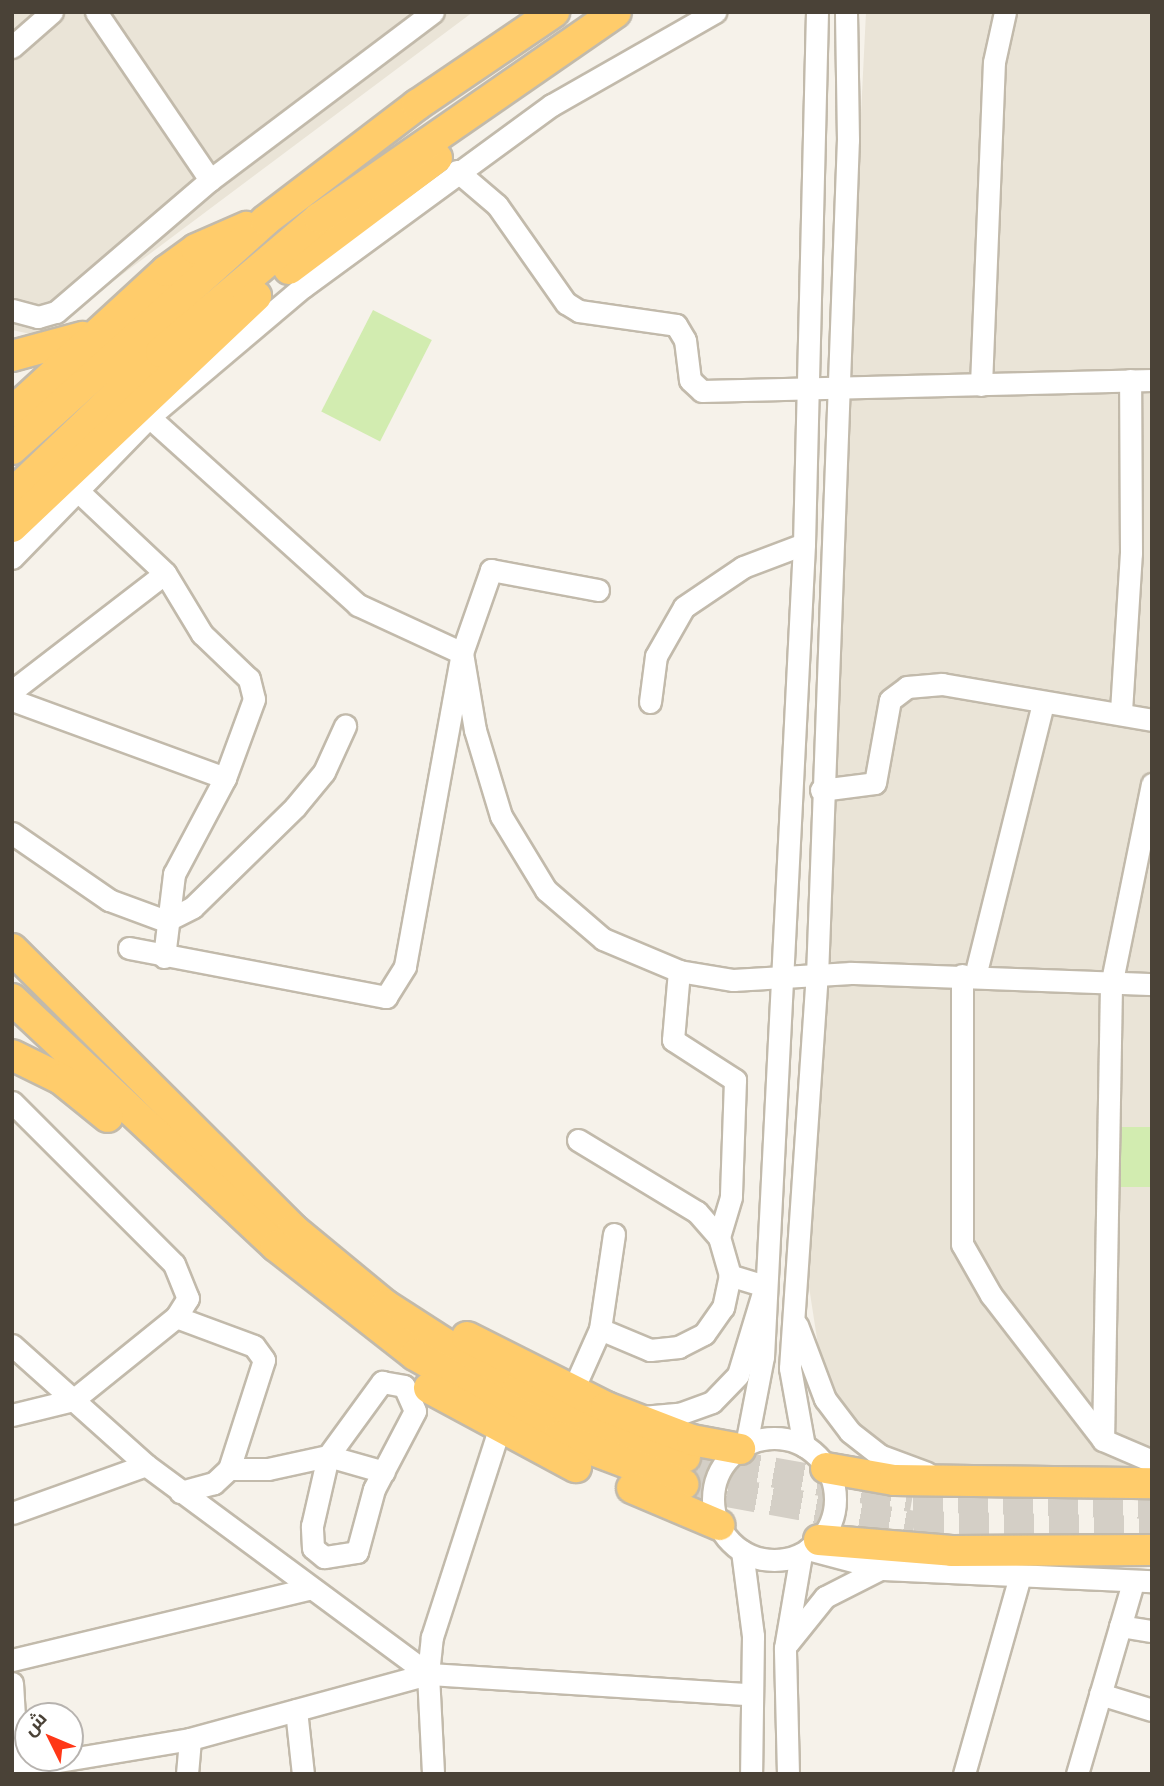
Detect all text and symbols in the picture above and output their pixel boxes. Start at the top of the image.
north arrow [14,1702,84,1772]
text: ش [19,1708,51,1740]

